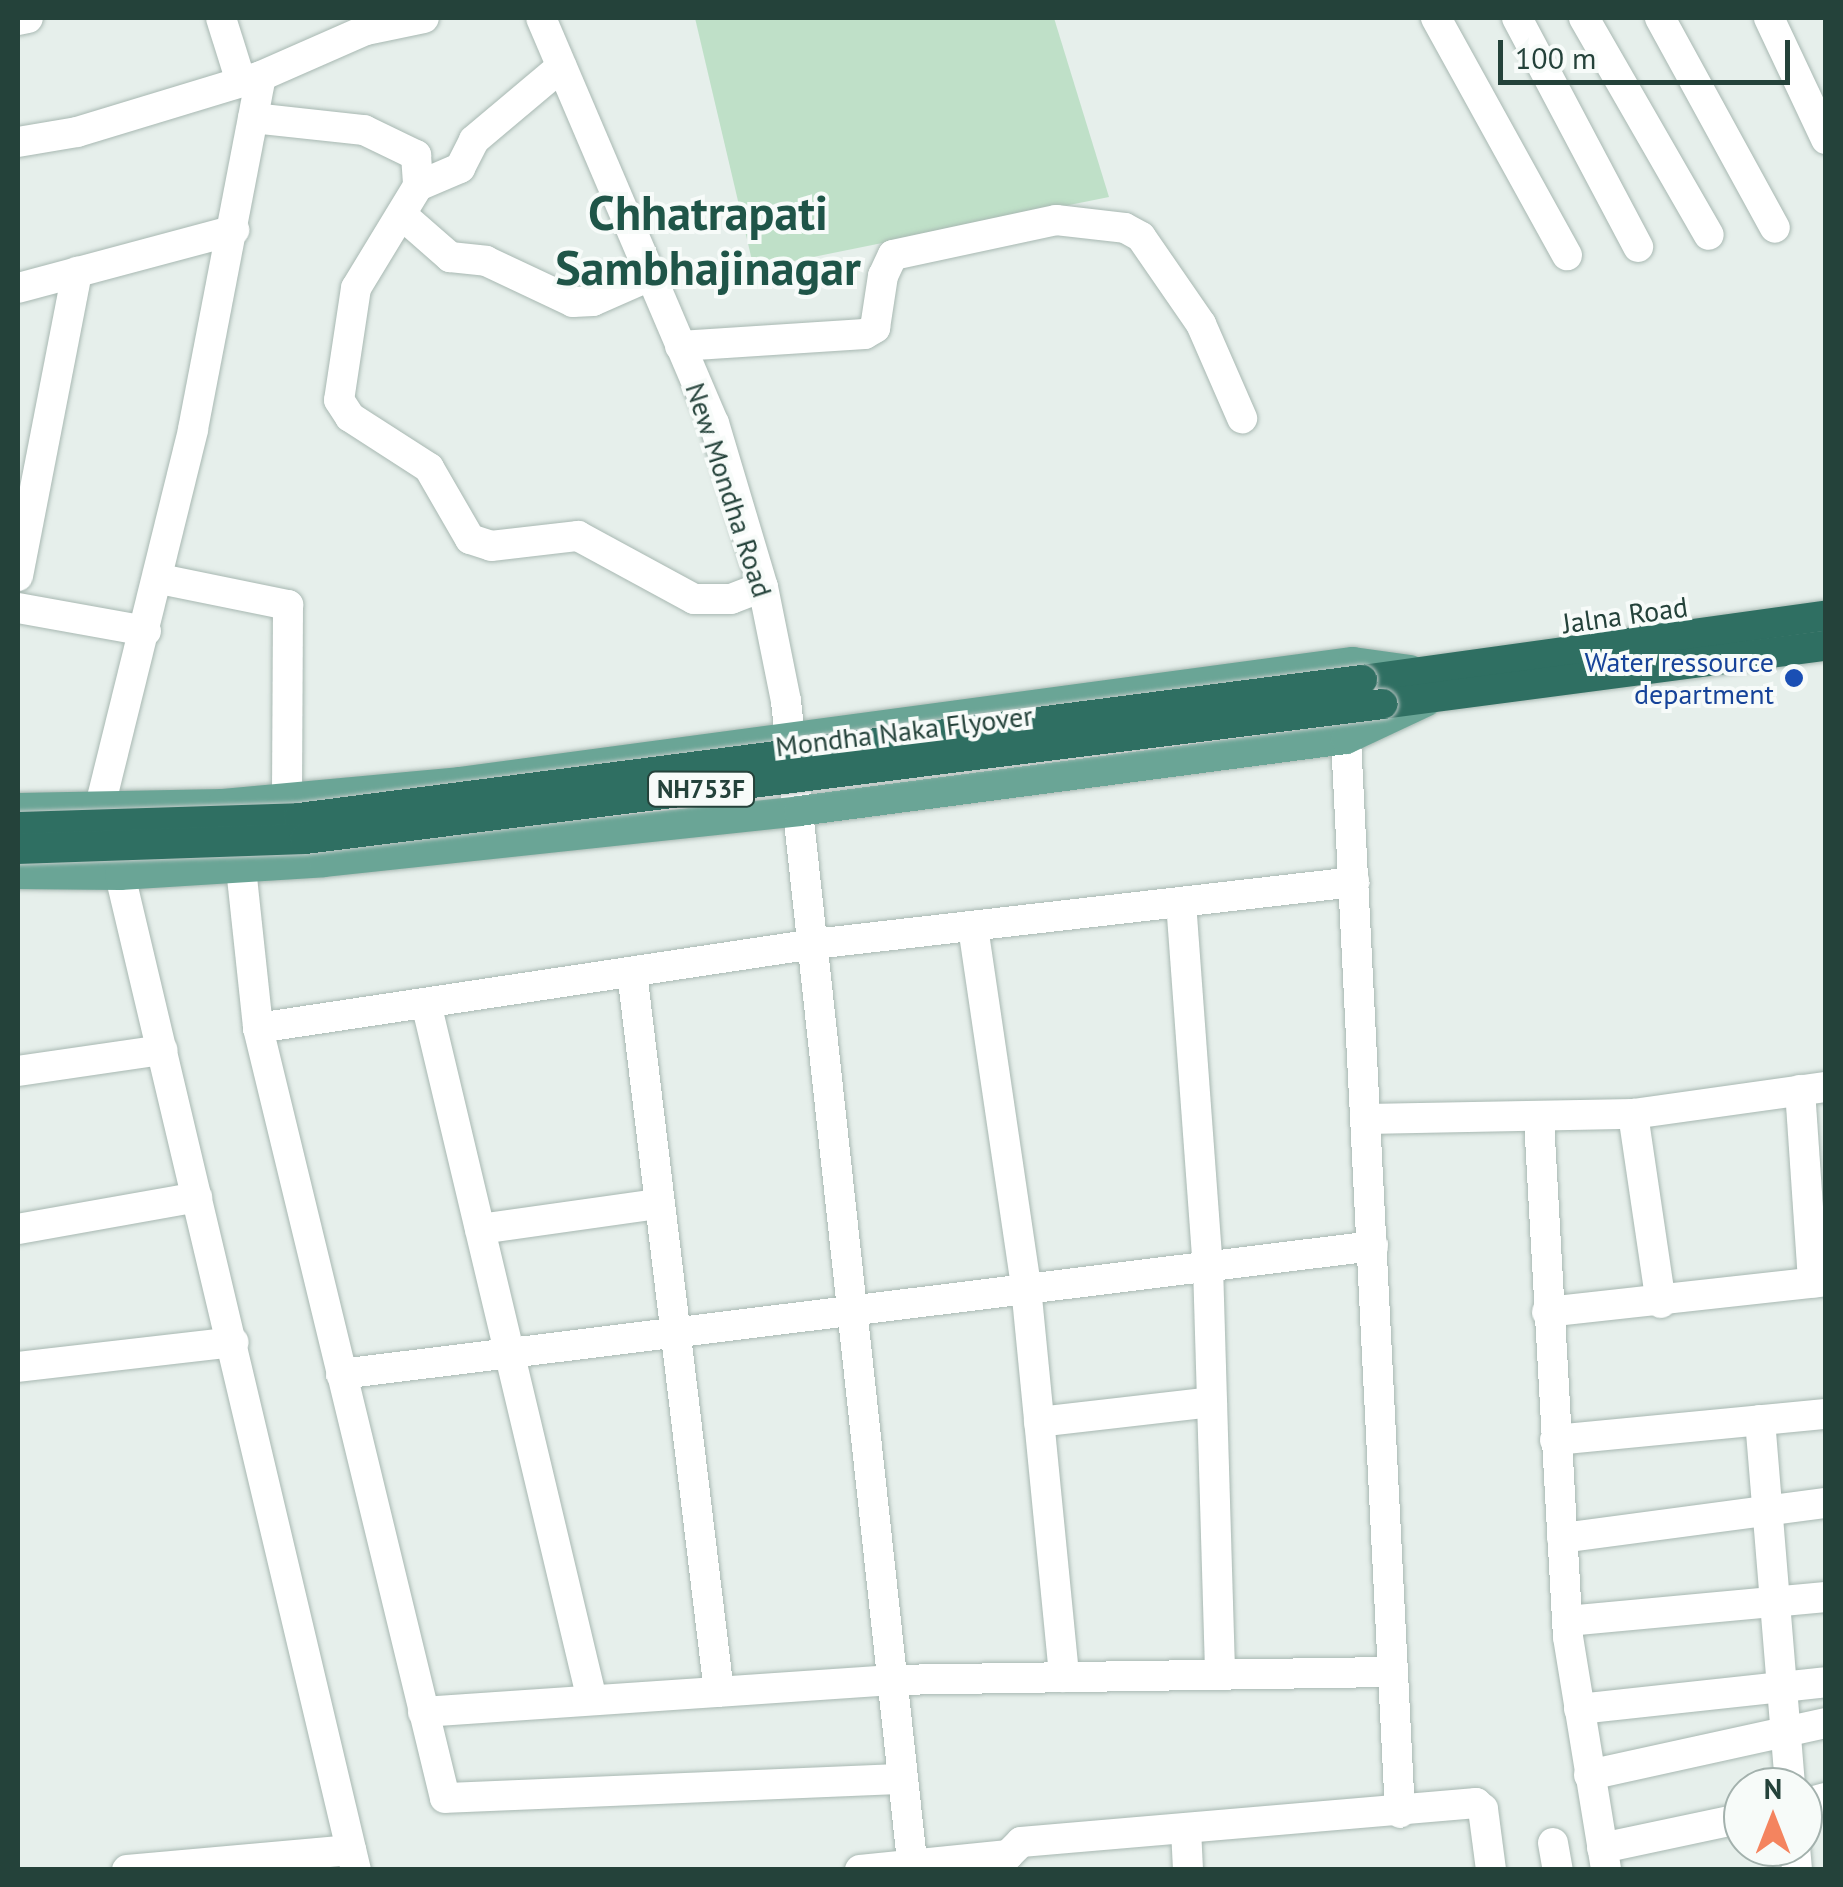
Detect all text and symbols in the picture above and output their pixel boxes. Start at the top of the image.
scale bar [1503,20,1796,82]
text: 100 m [1515,38,1596,77]
district label: Chhatrapati Sambhajinagar [555,183,861,296]
street label: New Mondha Road [678,378,780,602]
street label: Jalna Road [1560,590,1690,640]
place label: Water ressource department [1585,645,1774,711]
marker: Water ressource department [1783,667,1805,689]
street label: Mondha Naka Flyover [774,699,1034,763]
road number: NH753F [646,769,756,809]
north arrow [1723,1767,1823,1867]
text: N [1764,1770,1782,1807]

